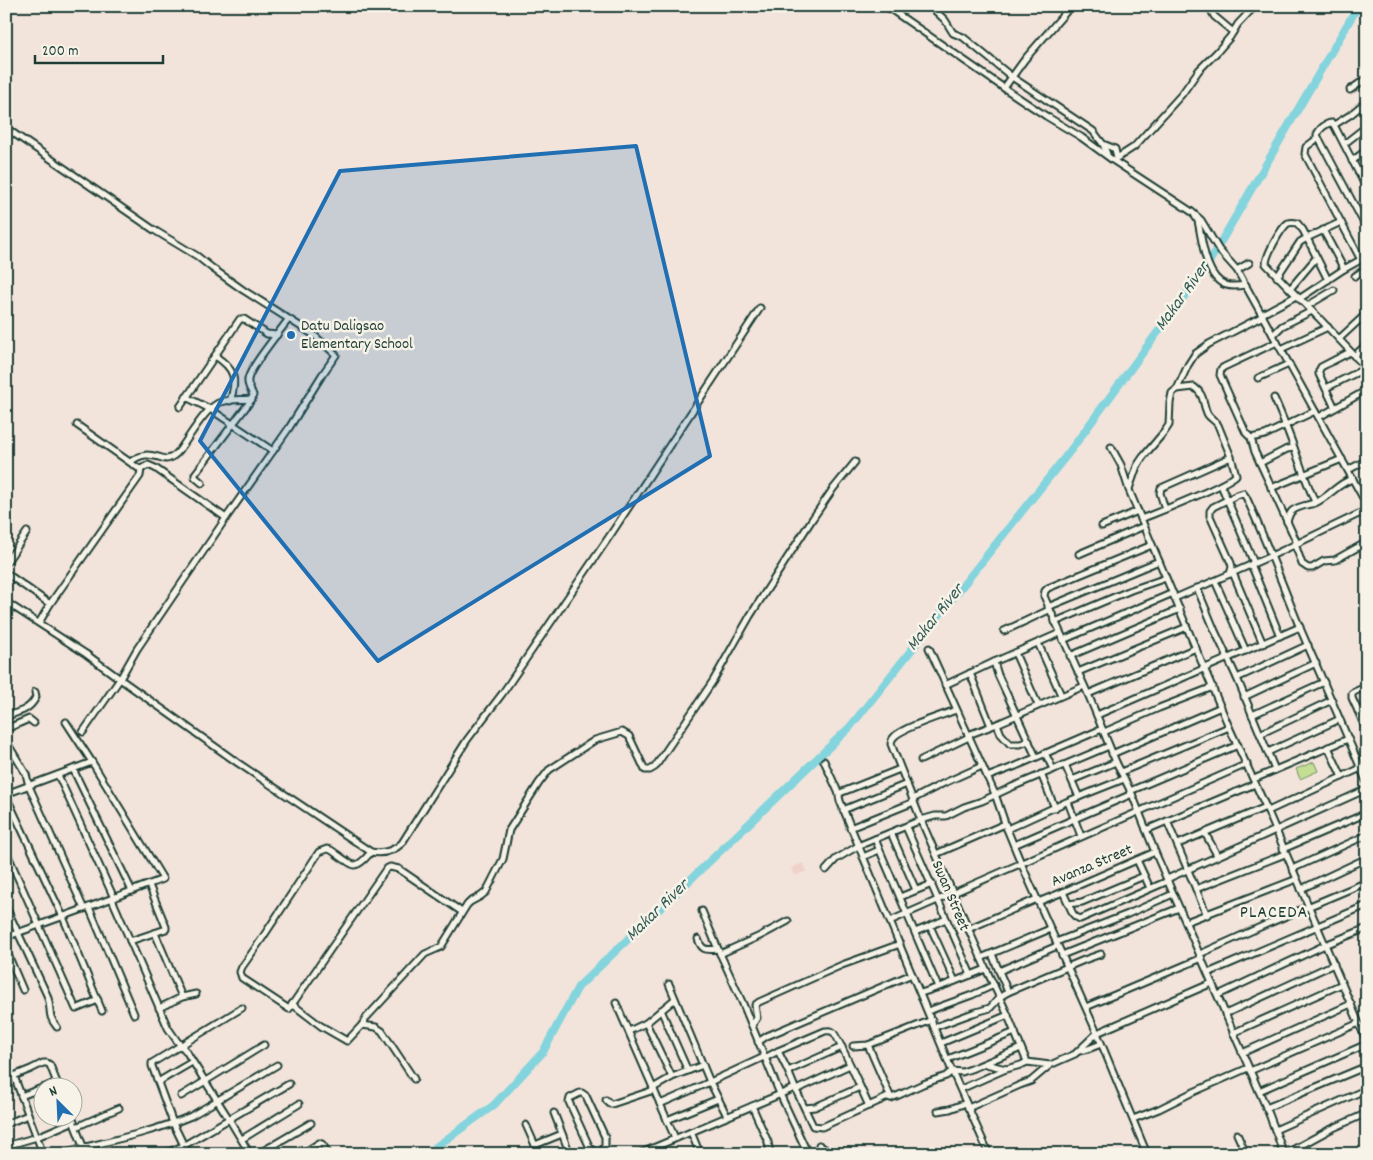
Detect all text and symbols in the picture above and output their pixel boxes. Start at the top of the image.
scale bar [35,32,162,64]
text: 200 m [42,41,79,63]
water label: Makar River [1149,256,1218,337]
place label: Datu Daligsao Elementary School [301,315,413,356]
marker: Datu Daligsao Elementary School [285,329,297,341]
water label: Makar River [901,577,972,657]
street label: Avanza Street [1048,838,1136,893]
street label: Swan Street [925,857,975,935]
water label: Makar River [621,873,697,948]
district label: PLACEDA [1240,901,1308,926]
north arrow [32,1078,82,1128]
text: N [46,1081,61,1102]

